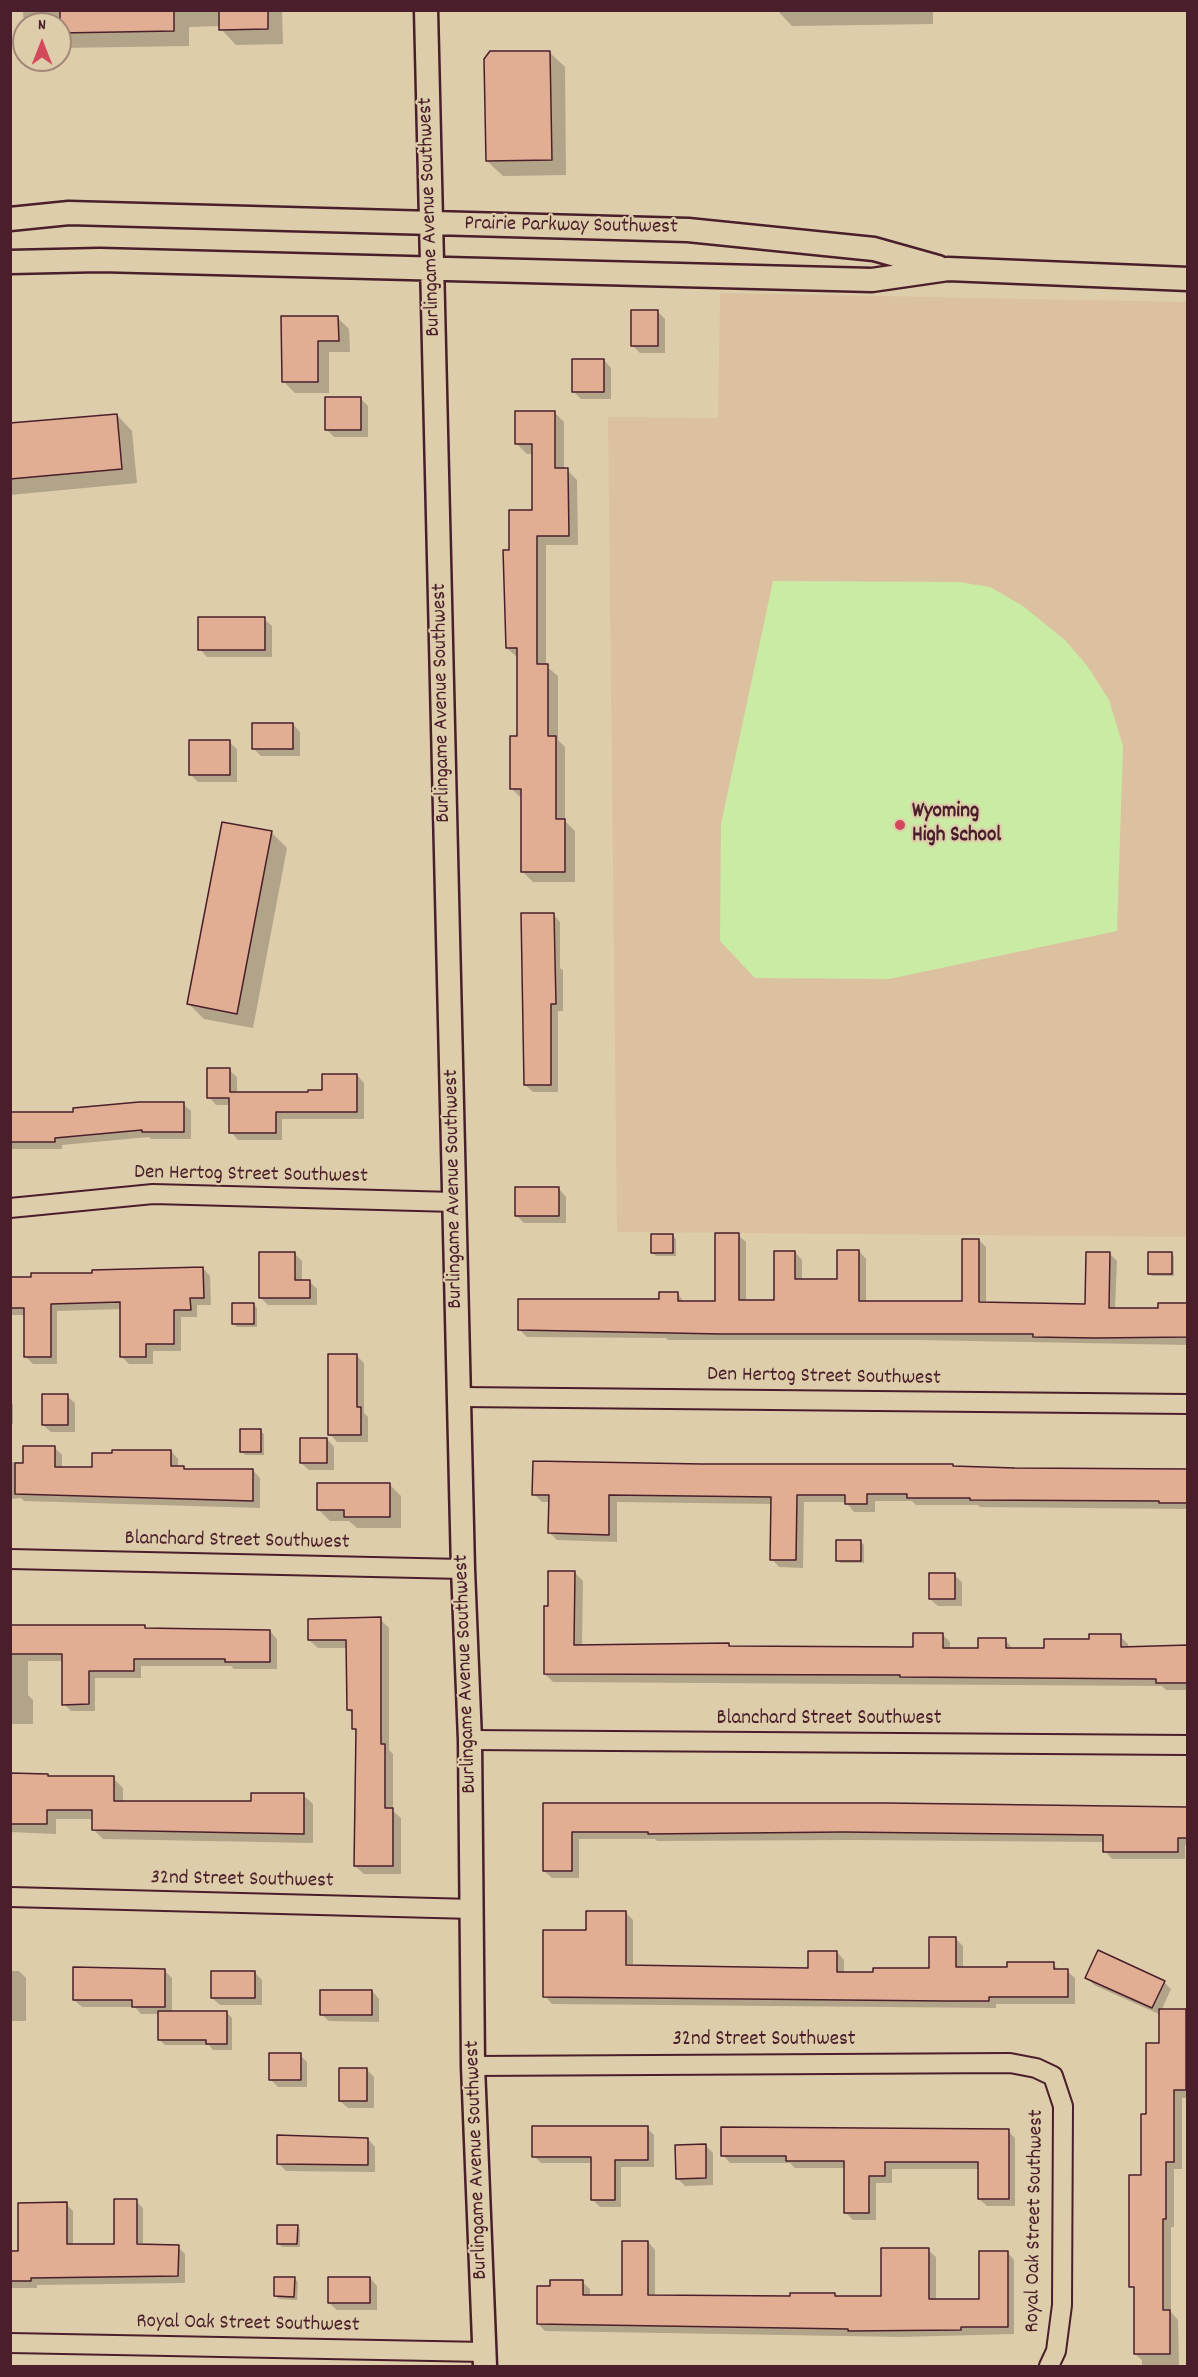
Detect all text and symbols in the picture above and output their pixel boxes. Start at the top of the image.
north arrow [12,12,72,72]
text: N [38,14,46,37]
street label: Burlingame Avenue Southwest [414,97,448,337]
street label: Prairie Parkway Southwest [464,213,678,241]
street label: Burlingame Avenue Southwest [428,583,458,823]
place label: Wyoming High School [912,800,1001,850]
marker: Wyoming High School [893,818,907,832]
street label: Burlingame Avenue Southwest [440,1069,470,1309]
street label: Den Hertog Street Southwest [134,1161,368,1191]
street label: Den Hertog Street Southwest [707,1363,941,1393]
street label: Blanchard Street Southwest [124,1527,350,1557]
street label: Burlingame Avenue Southwest [450,1554,484,1794]
street label: Blanchard Street Southwest [716,1707,942,1733]
street label: 32nd Street Southwest [150,1867,334,1895]
street label: 32nd Street Southwest [672,2028,856,2054]
street label: Burlingame Avenue Southwest [461,2040,495,2280]
street label: Royal Oak Street Southwest [1021,2109,1051,2333]
street label: Royal Oak Street Southwest [136,2310,360,2340]

